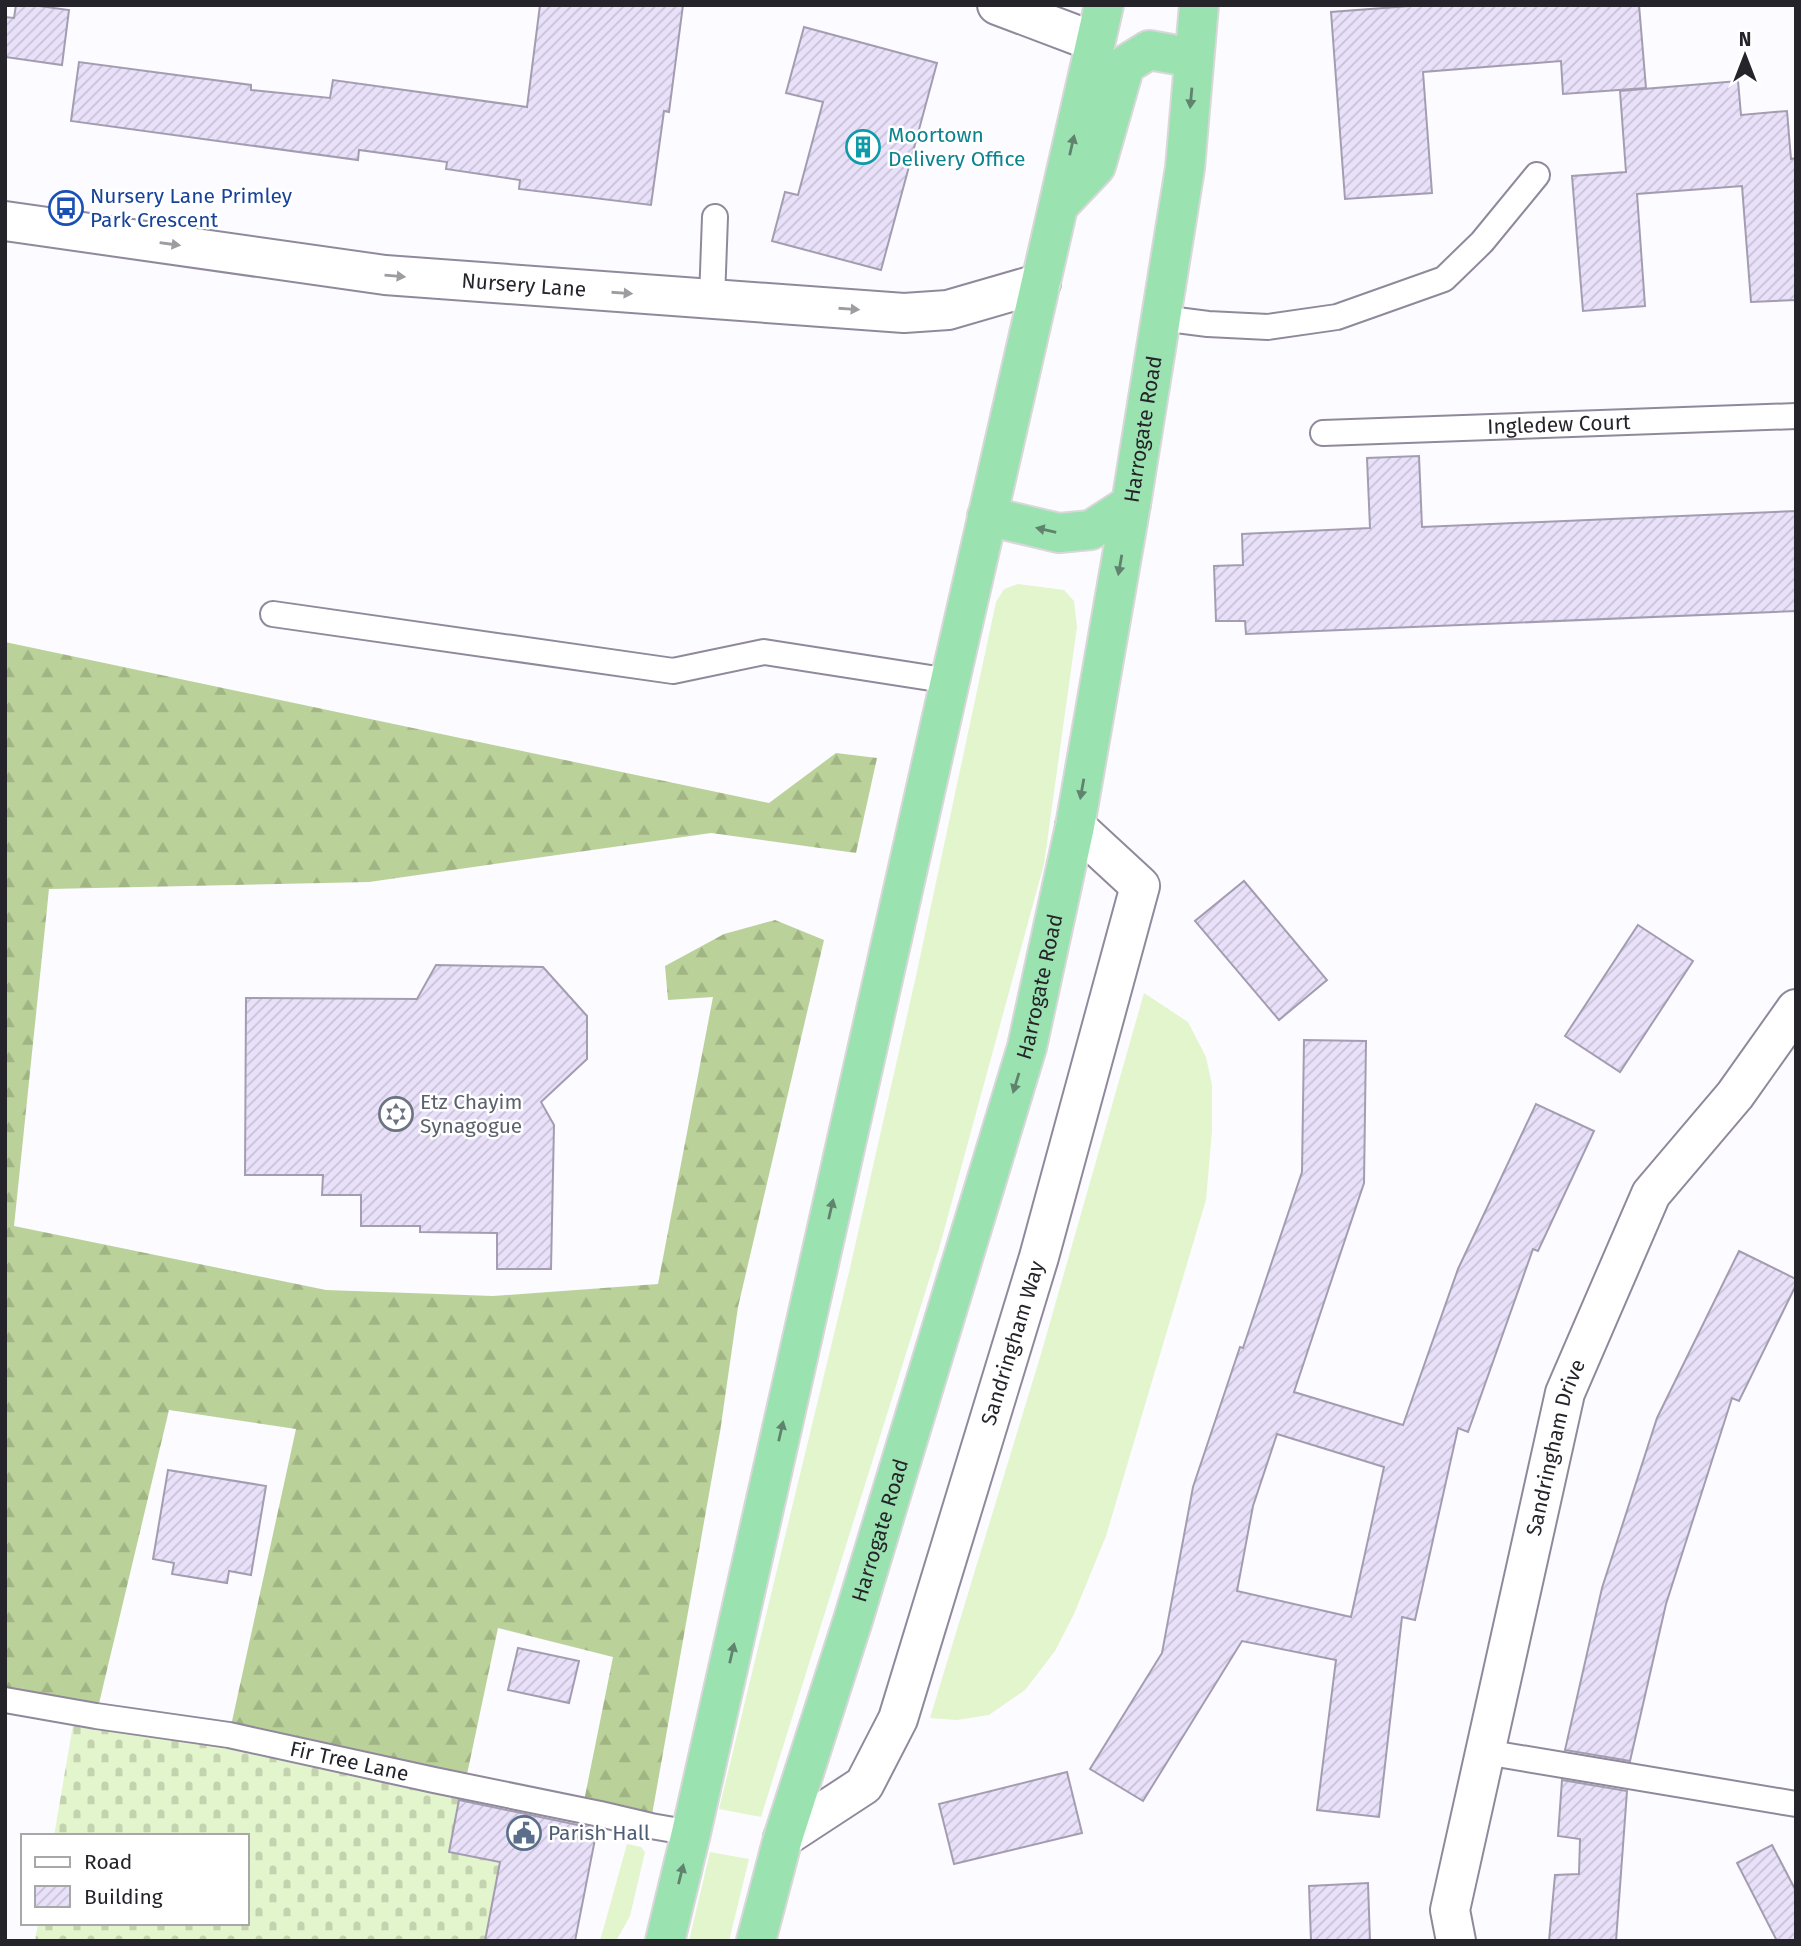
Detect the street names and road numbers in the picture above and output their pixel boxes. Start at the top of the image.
street label: Nursery Lane [460,268,587,303]
street label: Harrogate Road [1118,354,1168,505]
street label: Ingledew Court [1487,409,1631,440]
street label: Harrogate Road [1011,911,1069,1063]
street label: Sandringham Way [975,1257,1050,1429]
street label: Sandringham Drive [1521,1355,1591,1538]
street label: Harrogate Road [846,1456,914,1605]
street label: Fir Tree Lane [288,1736,411,1787]

